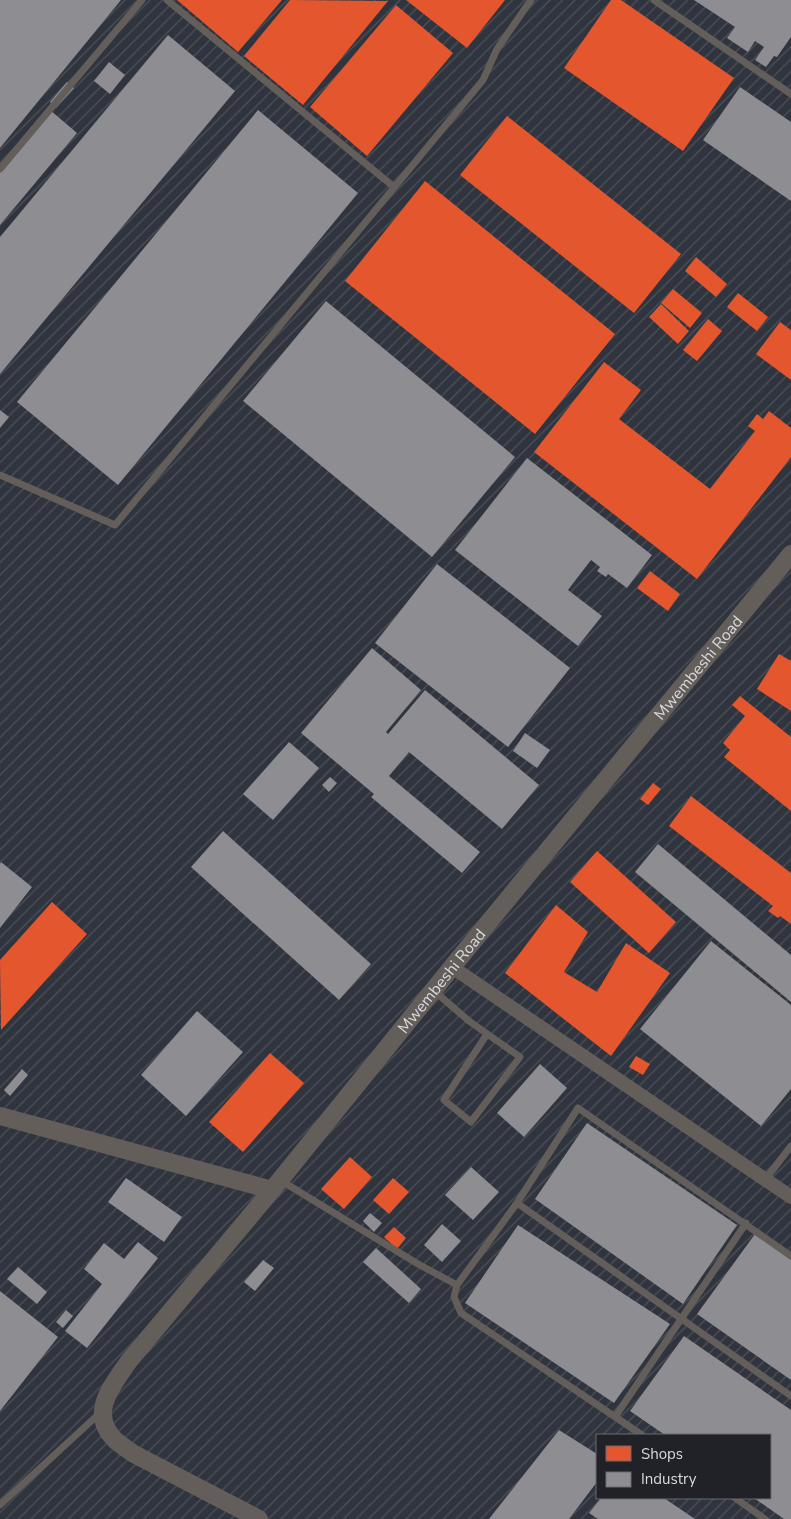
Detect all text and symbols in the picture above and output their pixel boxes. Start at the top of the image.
street label: Mwembeshi Road [649,611,748,725]
street label: Mwembeshi Road [393,924,491,1038]
legend [596,1434,771,1499]
text: Shops [641,1444,683,1464]
text: Industry [641,1469,697,1489]

